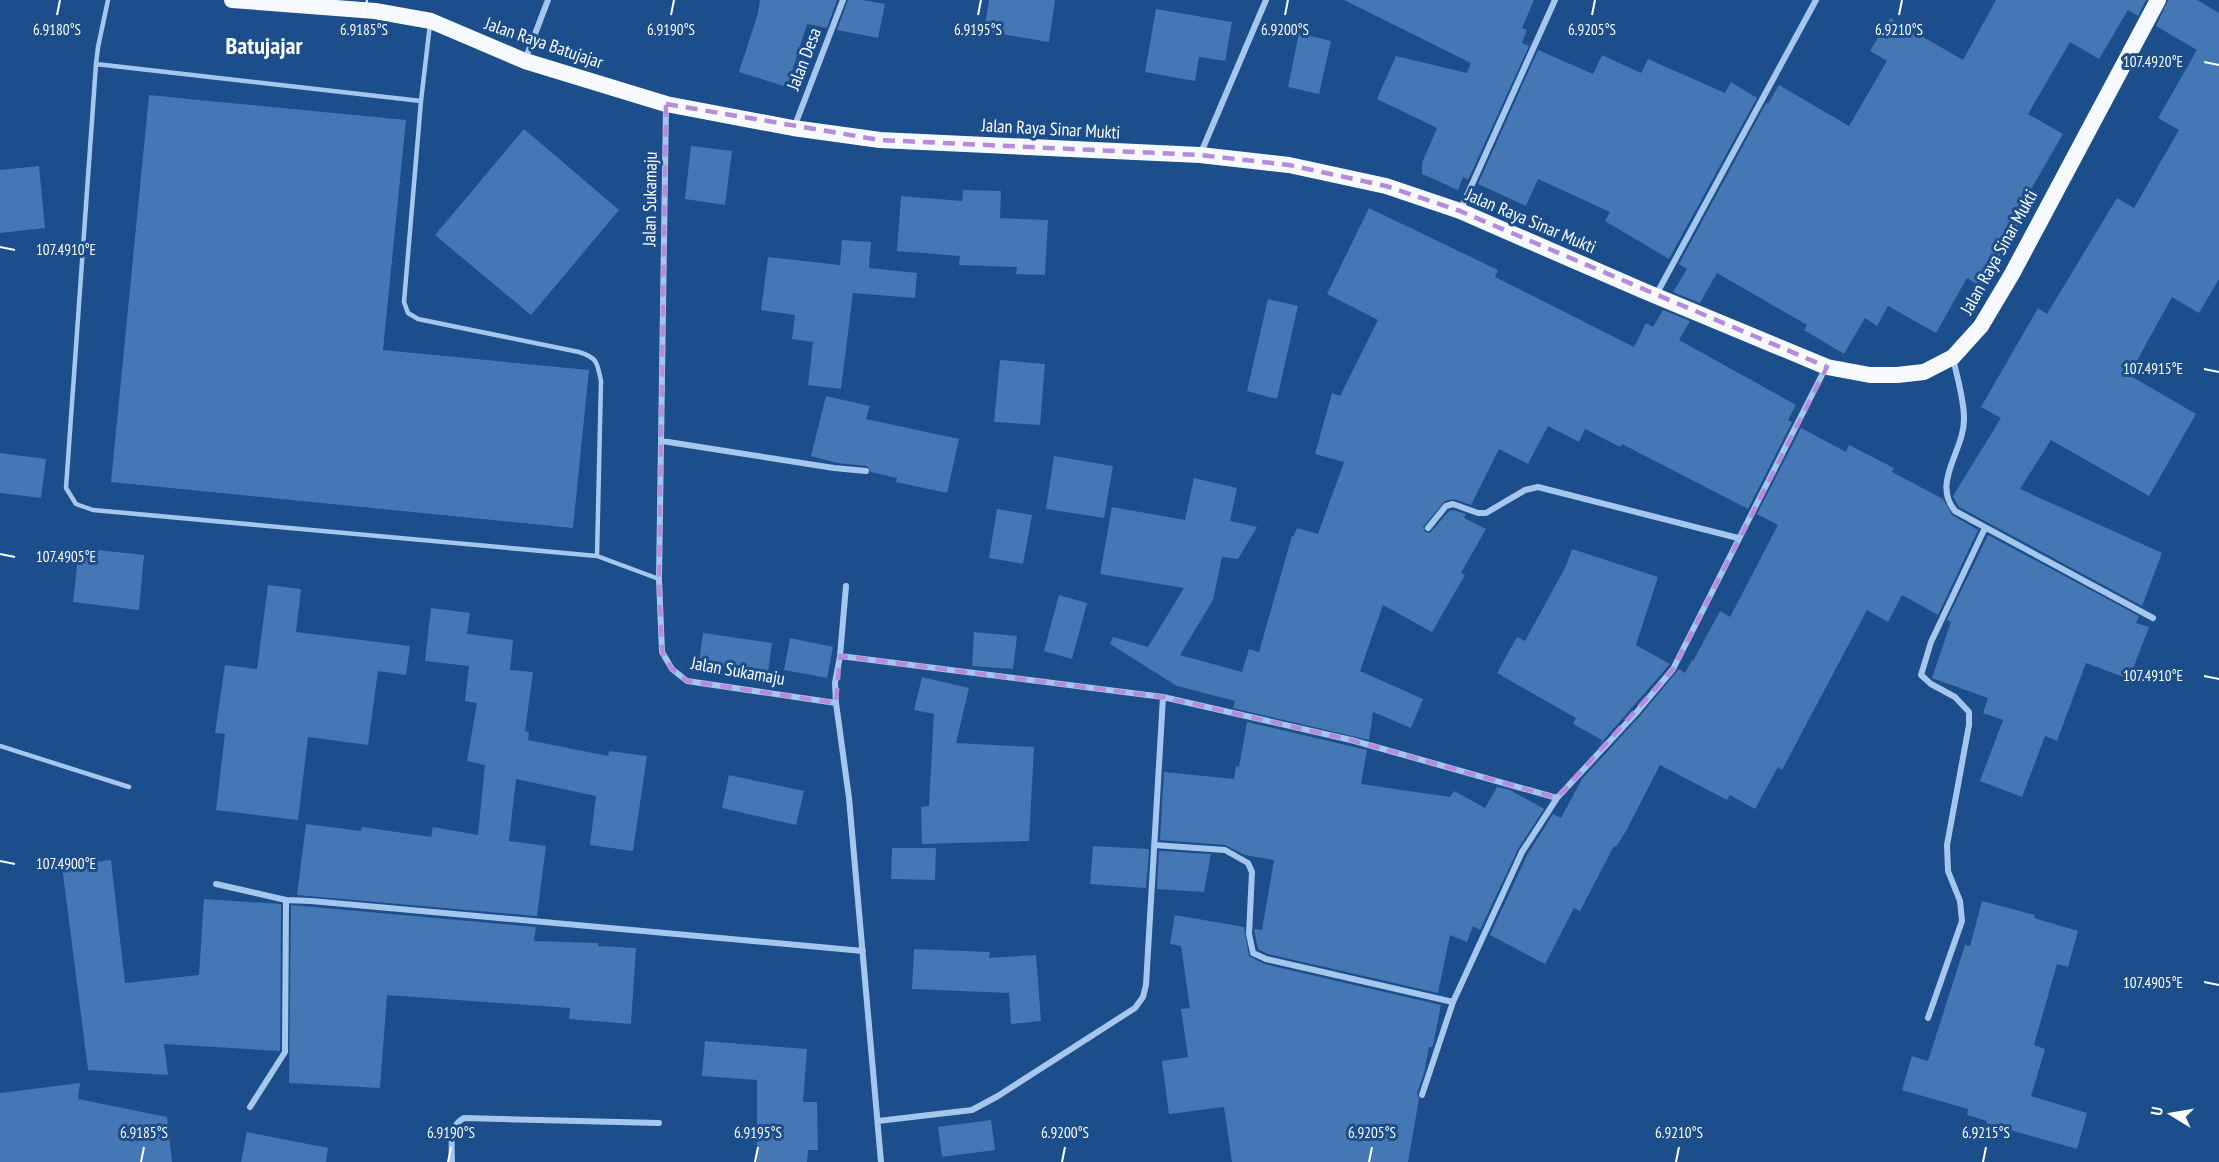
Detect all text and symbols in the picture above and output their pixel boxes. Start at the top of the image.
street label: Jalan Raya Batujajar [481,11,606,74]
text: 6.9180°S [33,20,81,39]
text: 6.9185°S [340,20,388,39]
text: 6.9190°S [647,20,695,39]
text: 6.9195°S [954,20,1002,39]
text: 6.9200°S [1261,20,1309,39]
text: 6.9205°S [1568,20,1616,39]
text: 6.9210°S [1875,20,1923,39]
street label: Jalan Desa [781,24,826,94]
district label: Batujajar [225,30,303,61]
text: 107.4920°E [2123,52,2183,71]
street label: Jalan Raya Sinar Mukti [980,113,1121,144]
street label: Jalan Sukamaju [637,151,662,248]
street label: Jalan Raya Sinar Mukti [1462,182,1600,258]
street label: Jalan Raya Sinar Mukti [1954,185,2042,319]
text: 107.4910°E [36,240,96,259]
text: 107.4915°E [2123,359,2183,378]
text: 107.4905°E [36,547,96,566]
street label: Jalan Sukamaju [688,651,787,690]
text: 107.4910°E [2123,666,2183,685]
text: 107.4900°E [36,854,96,873]
text: 107.4905°E [2123,973,2183,992]
north arrow [2141,1084,2201,1144]
text: U [2146,1105,2167,1117]
text: 6.9185°S [120,1123,168,1142]
text: 6.9190°S [427,1123,475,1142]
text: 6.9195°S [734,1123,782,1142]
text: 6.9200°S [1041,1123,1089,1142]
text: 6.9205°S [1348,1123,1396,1142]
text: 6.9210°S [1655,1123,1703,1142]
text: 6.9215°S [1962,1123,2010,1142]

